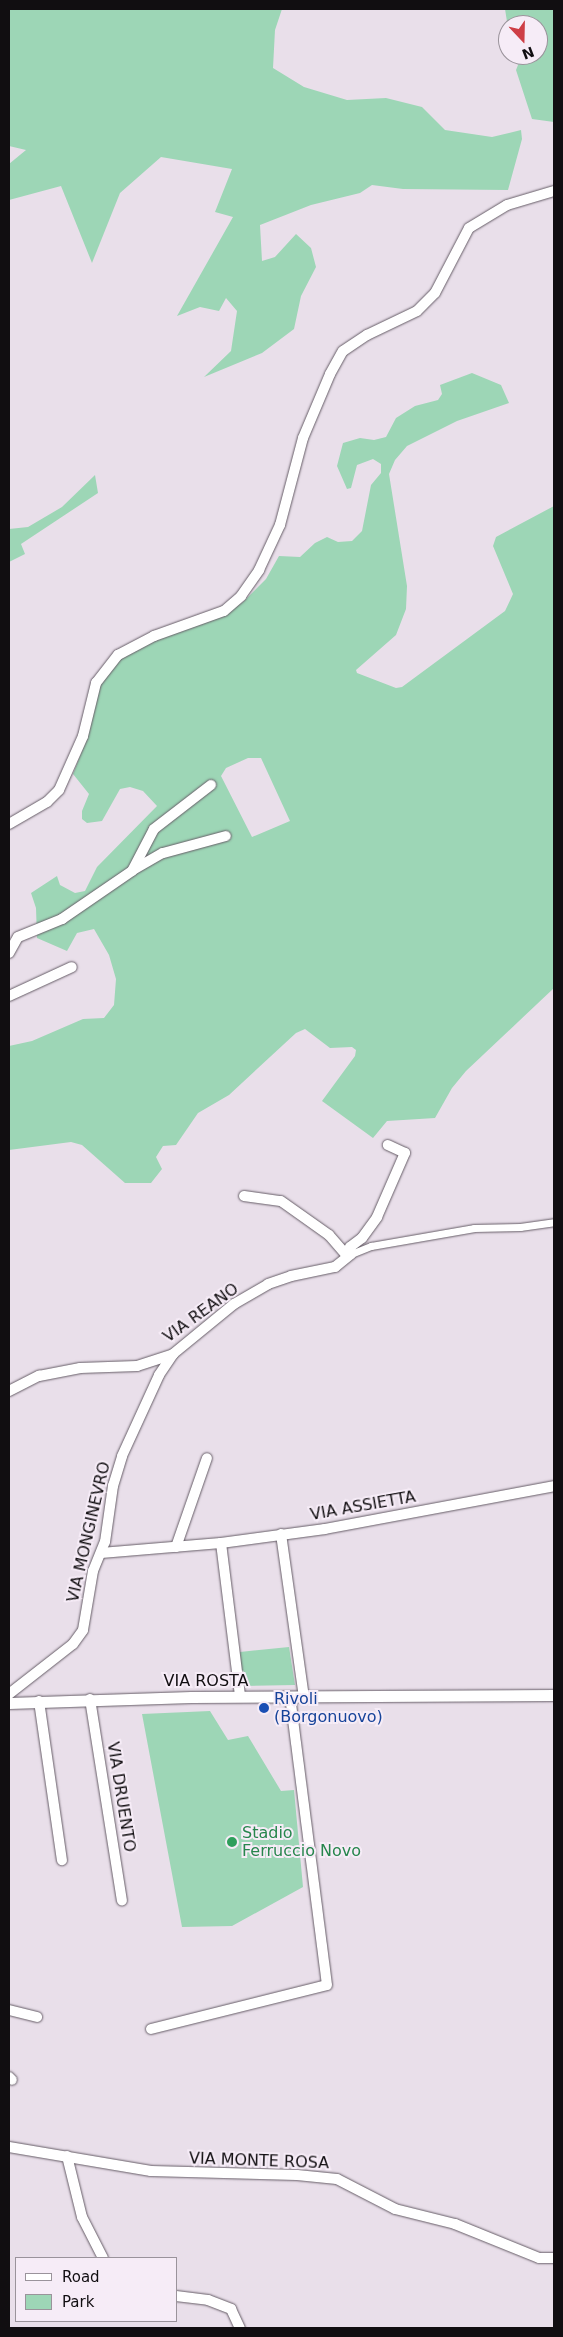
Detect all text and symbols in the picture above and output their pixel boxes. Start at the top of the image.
north arrow [498,15,548,65]
text: N [520,44,536,63]
street label: VIA REANO [160,1279,242,1347]
street label: VIA MONGINEVRO [63,1460,115,1604]
street label: VIA ASSIETTA [309,1487,417,1525]
street label: VIA ROSTA [163,1671,249,1691]
place label: Rivoli (Borgonuovo) [274,1689,383,1727]
marker: Rivoli (Borgonuovo) [258,1702,270,1714]
street label: VIA DRUENTO [103,1741,139,1853]
place label: Stadio Ferruccio Novo [242,1823,361,1861]
marker: Stadio Ferruccio Novo [226,1836,238,1848]
street label: VIA MONTE ROSA [189,2149,329,2173]
legend [15,2257,178,2322]
text: Road [62,2268,100,2286]
text: Park [62,2293,94,2311]

